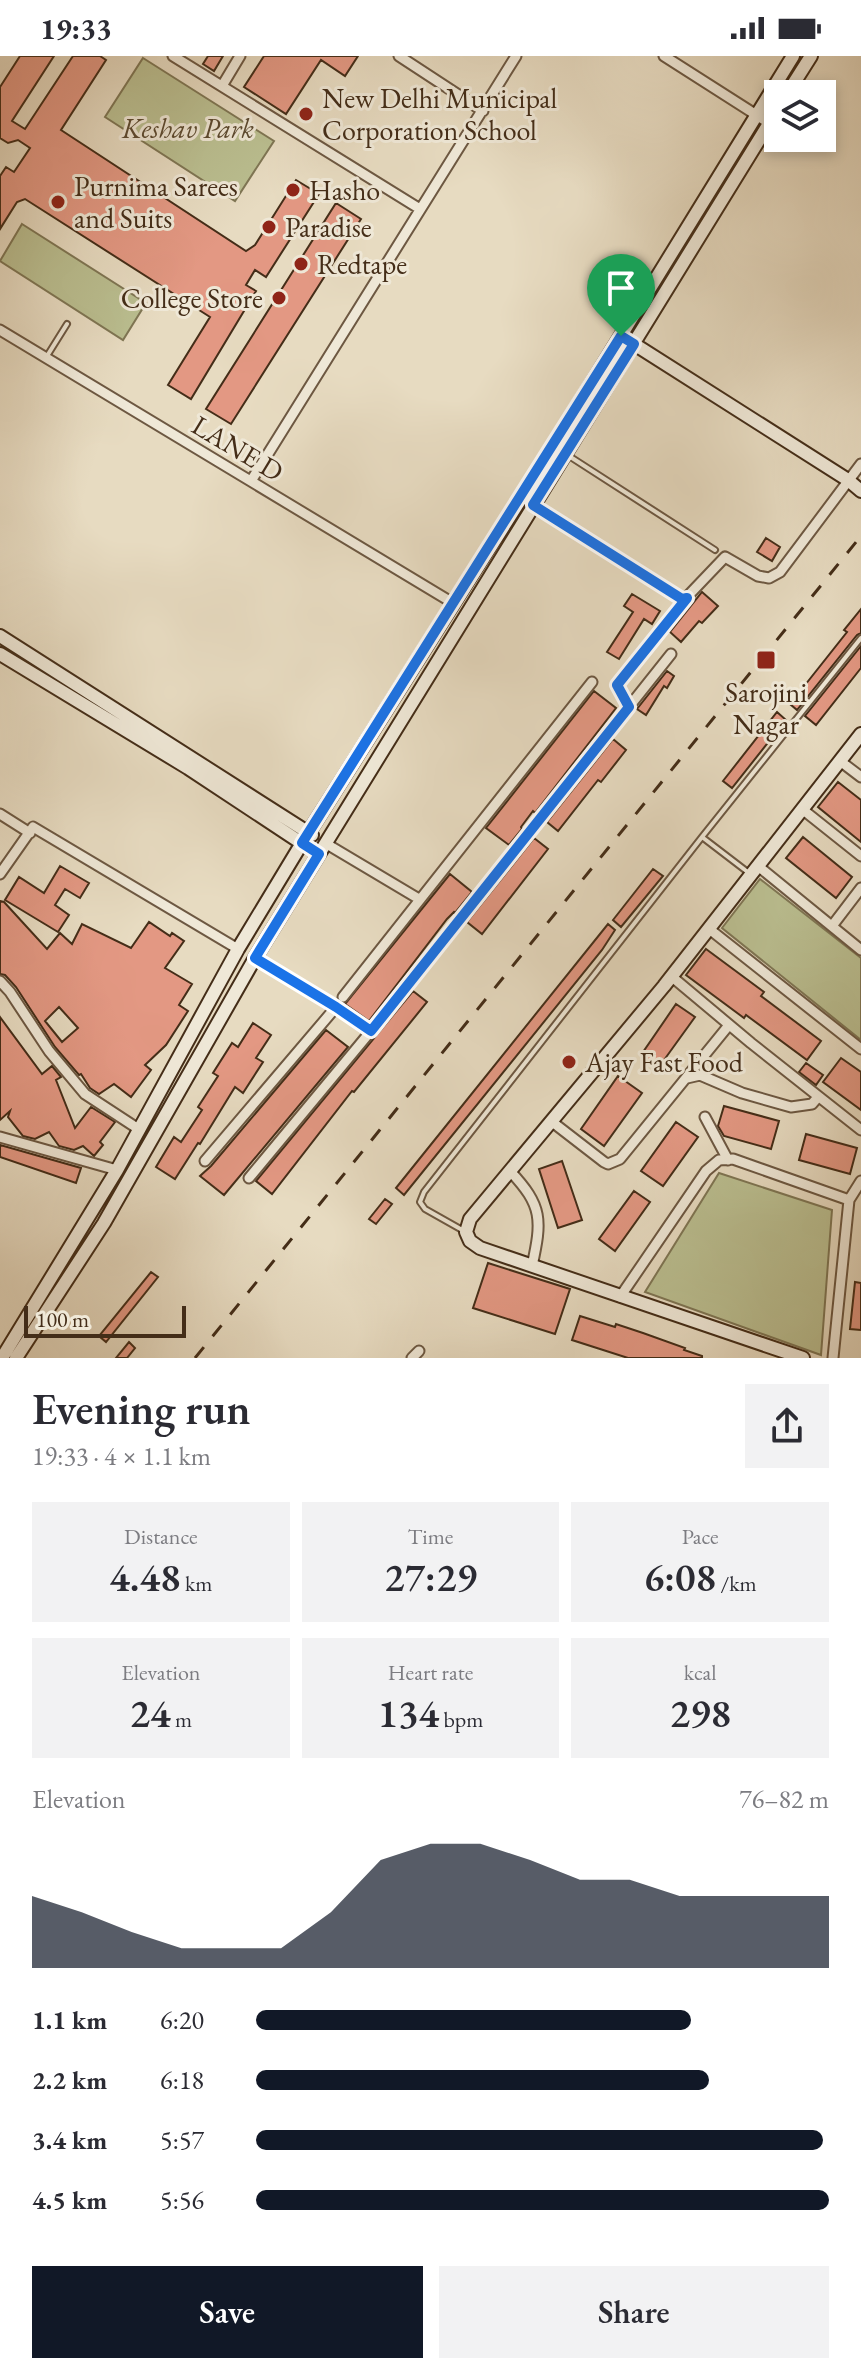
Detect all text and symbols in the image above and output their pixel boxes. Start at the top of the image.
text: 19:33 [40,9,112,48]
place label: New Delhi Municipal Corporation School [322,80,558,148]
map controls [764,80,836,152]
button: layers [764,80,836,152]
marker: New Delhi Municipal Corporation School [297,105,315,123]
park label: Keshav Park [121,110,254,146]
place label: Purnima Sarees and Suits [74,168,238,236]
place label: Hasho [309,172,380,208]
marker: Hasho [284,181,302,199]
marker: Purnima Sarees and Suits [49,193,67,211]
place label: Paradise [285,209,372,245]
marker: Paradise [260,218,278,236]
place label: Redtape [317,246,407,282]
pin [587,254,655,336]
marker: Redtape [292,255,310,273]
icon: arrive [599,266,643,310]
place label: College Store [121,280,263,316]
marker: College Store [270,289,288,307]
street label: LANE D [186,407,290,489]
marker: Sarojini Nagar [755,649,777,671]
place label: Sarojini Nagar [725,674,807,742]
place label: Ajay Fast Food [584,1044,744,1080]
marker: Ajay Fast Food [560,1053,578,1071]
scale bar [24,1302,186,1338]
text: 100 m [36,1305,89,1334]
text: Evening run [32,1380,251,1437]
button: share [745,1384,829,1468]
text: 19:33 · 4 × 1.1 km [32,1439,211,1473]
text: Distance [124,1522,198,1551]
text: Time [408,1522,453,1551]
text: Pace [682,1522,719,1551]
text: 4.48 [109,1551,181,1603]
text: 27:29 [384,1551,477,1603]
text: 6:08 [644,1551,716,1603]
text: km [181,1569,212,1598]
text: /km [716,1569,757,1598]
text: Elevation [121,1658,200,1687]
text: Heart rate [388,1658,473,1687]
text: kcal [684,1658,717,1687]
text: 24 [130,1687,171,1739]
text: 134 [378,1687,439,1739]
text: 298 [669,1687,731,1739]
text: m [171,1705,192,1734]
text: bpm [439,1705,483,1734]
text: Elevation [32,1782,126,1816]
text: 76–82 m [739,1782,829,1816]
text: 1.1 km [32,2003,107,2037]
text: 6:20 [160,2003,204,2037]
text: 2.2 km [32,2063,107,2097]
text: 6:18 [160,2063,204,2097]
text: 3.4 km [32,2123,107,2157]
text: 5:57 [160,2123,204,2157]
text: 4.5 km [32,2183,107,2217]
text: 5:56 [160,2183,204,2217]
button: Save [32,2266,423,2358]
button: Share [439,2266,829,2358]

